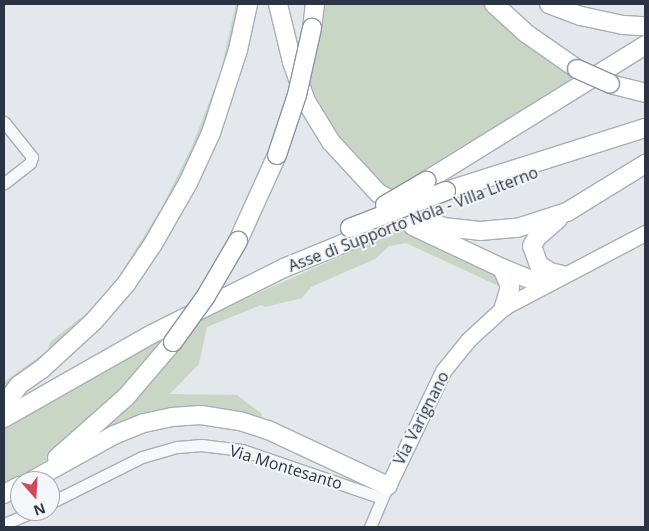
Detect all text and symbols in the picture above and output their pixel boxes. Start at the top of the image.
street label: Asse di Supporto Nola - Villa Literno [285,162,541,276]
street label: Via Varignano [389,368,453,468]
street label: Via Montesanto [227,441,345,493]
north arrow [10,471,60,521]
text: N [31,499,48,521]

